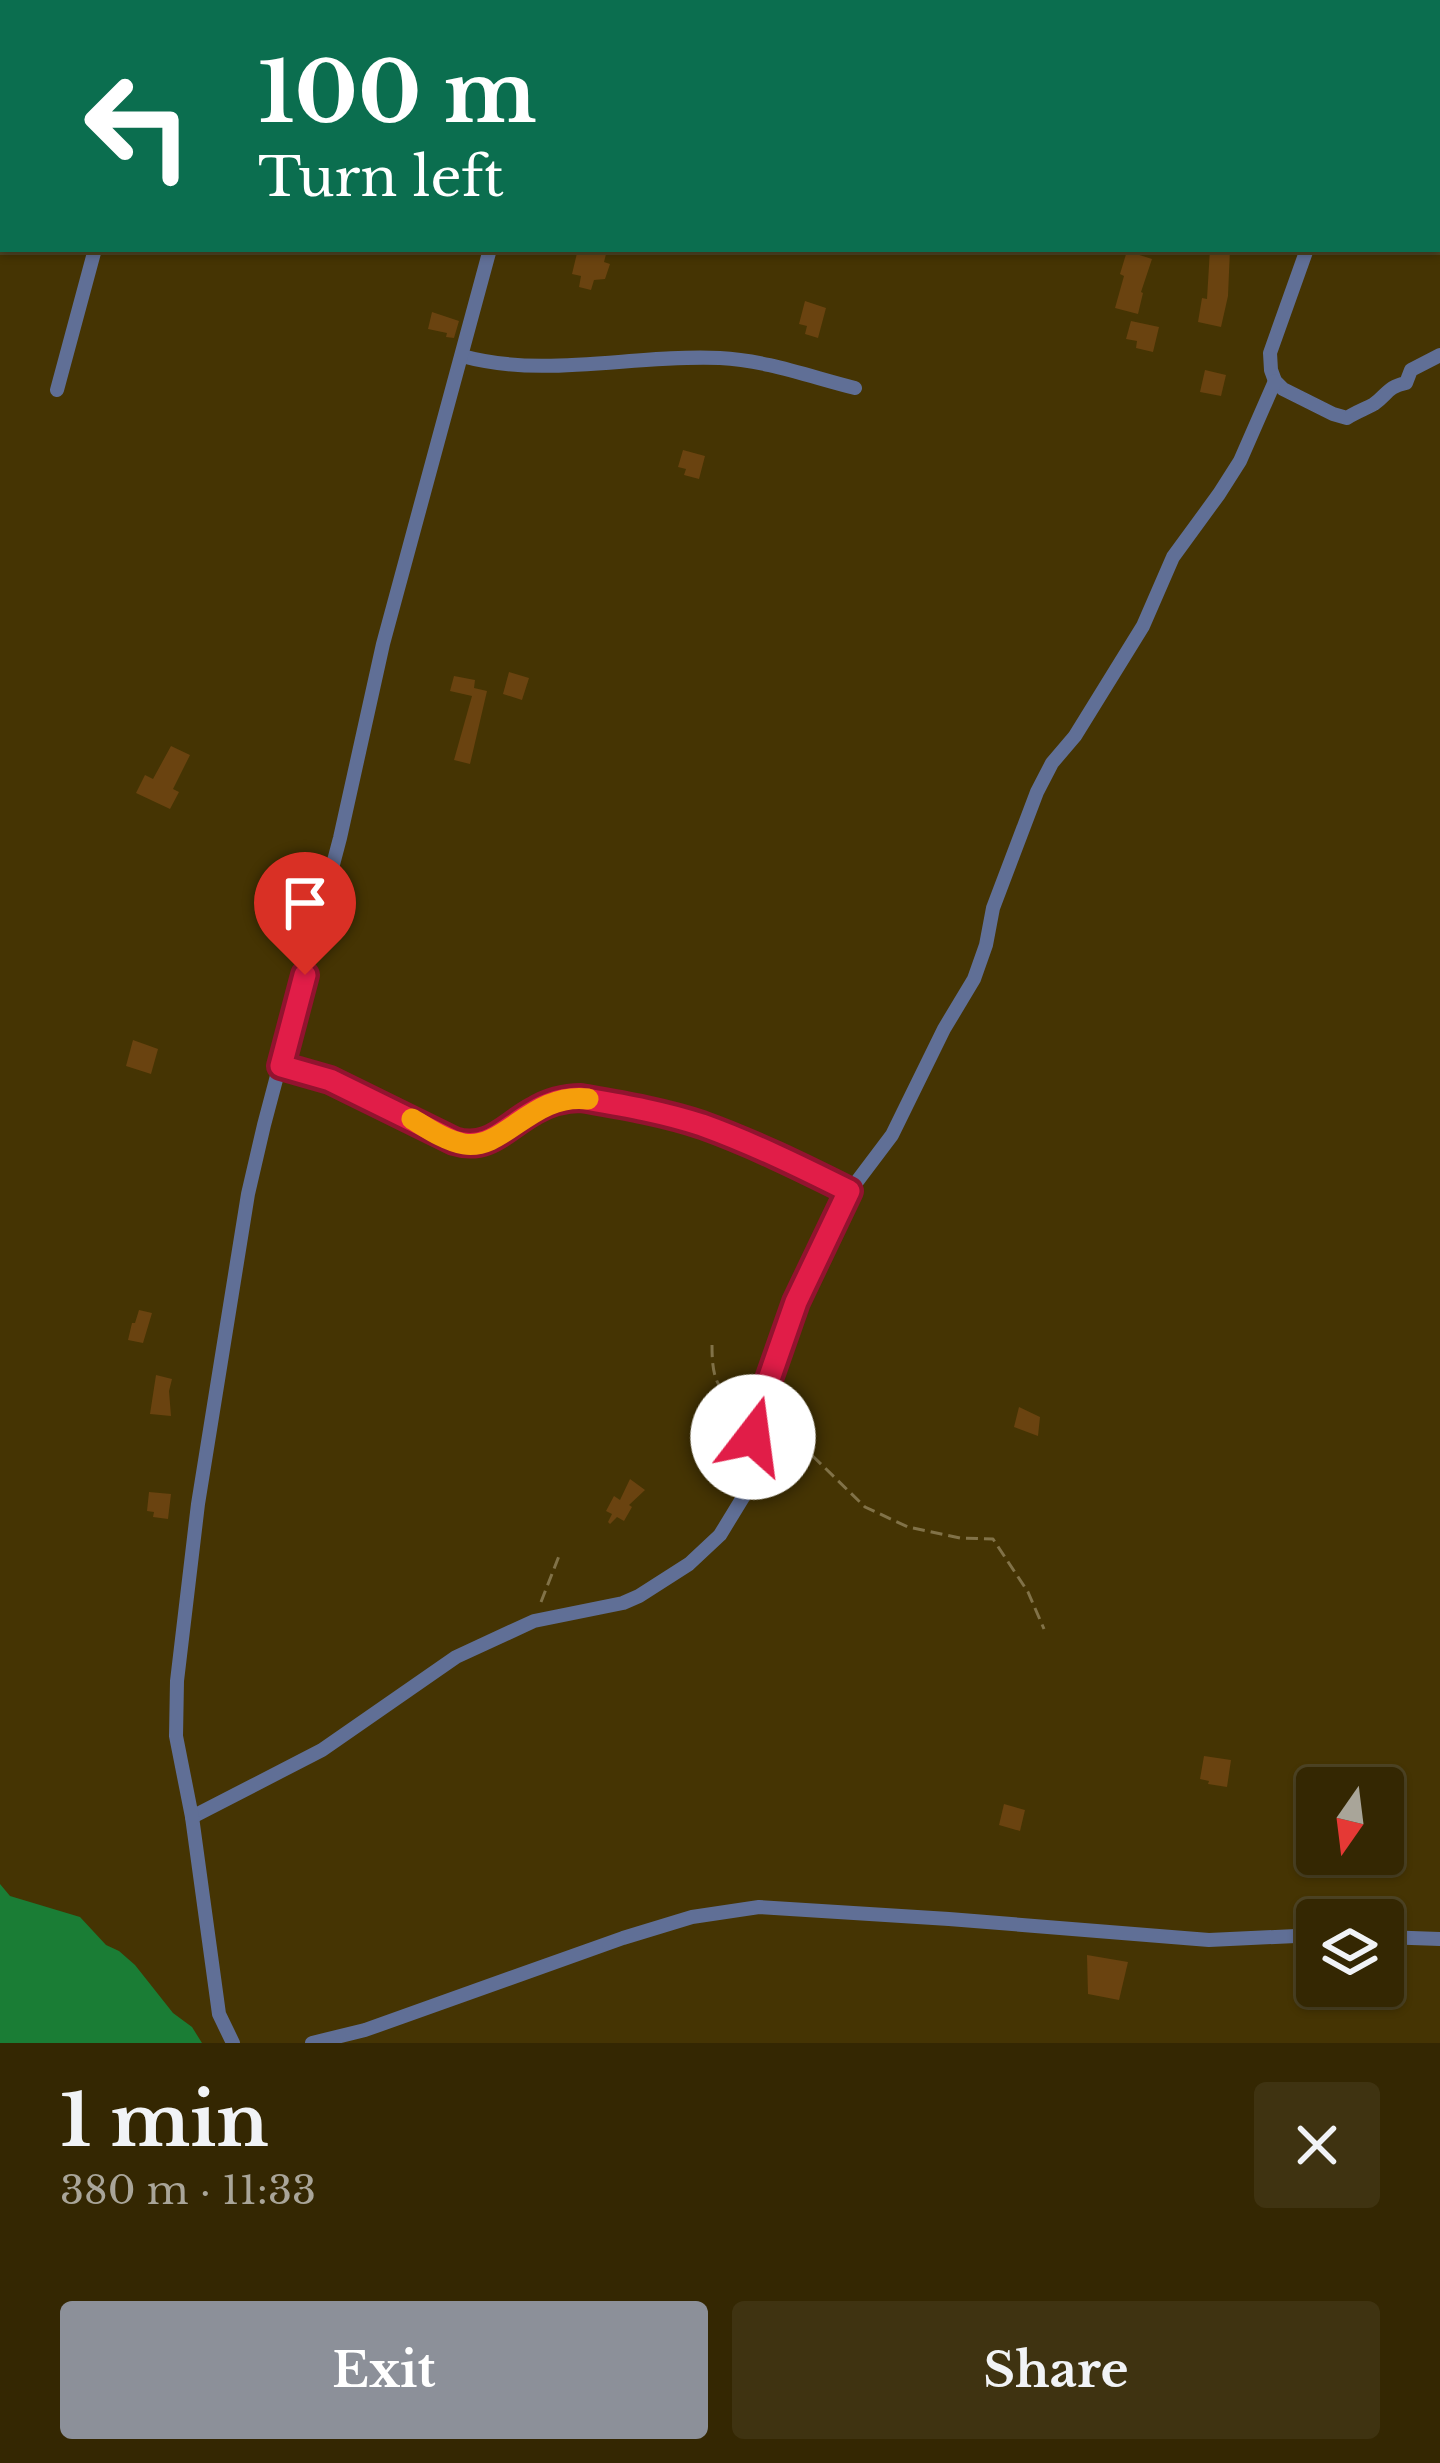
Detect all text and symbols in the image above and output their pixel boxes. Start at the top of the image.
text: 100 m [258,41,537,145]
icon: left [60,48,216,204]
text: Turn left [258,144,504,211]
pin [254,852,356,975]
icon: arrive [272,870,338,936]
position arrow [690,1374,816,1500]
north arrow [1296,1767,1404,1875]
map controls [1296,1767,1404,2007]
button: layers [1296,1899,1404,2007]
text: 1 min [60,2076,269,2165]
button: close [1254,2082,1380,2208]
text: 380 m · 11:33 [60,2166,316,2215]
button: Exit [60,2301,708,2439]
button: Share [732,2301,1380,2439]

